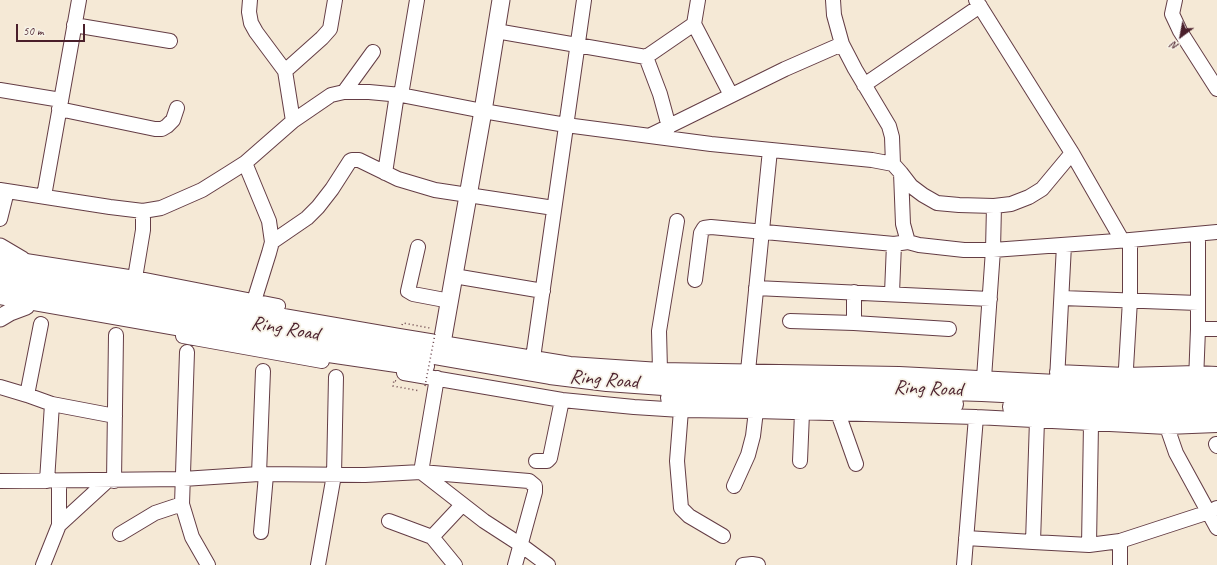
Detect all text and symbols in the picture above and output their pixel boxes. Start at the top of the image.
scale bar [18,16,87,42]
north arrow [1161,16,1201,56]
text: 50 m [23,23,43,39]
text: N [1168,38,1181,54]
street label: Ring Road [249,311,321,347]
street label: Ring Road [569,365,639,395]
street label: Ring Road [893,376,963,402]

